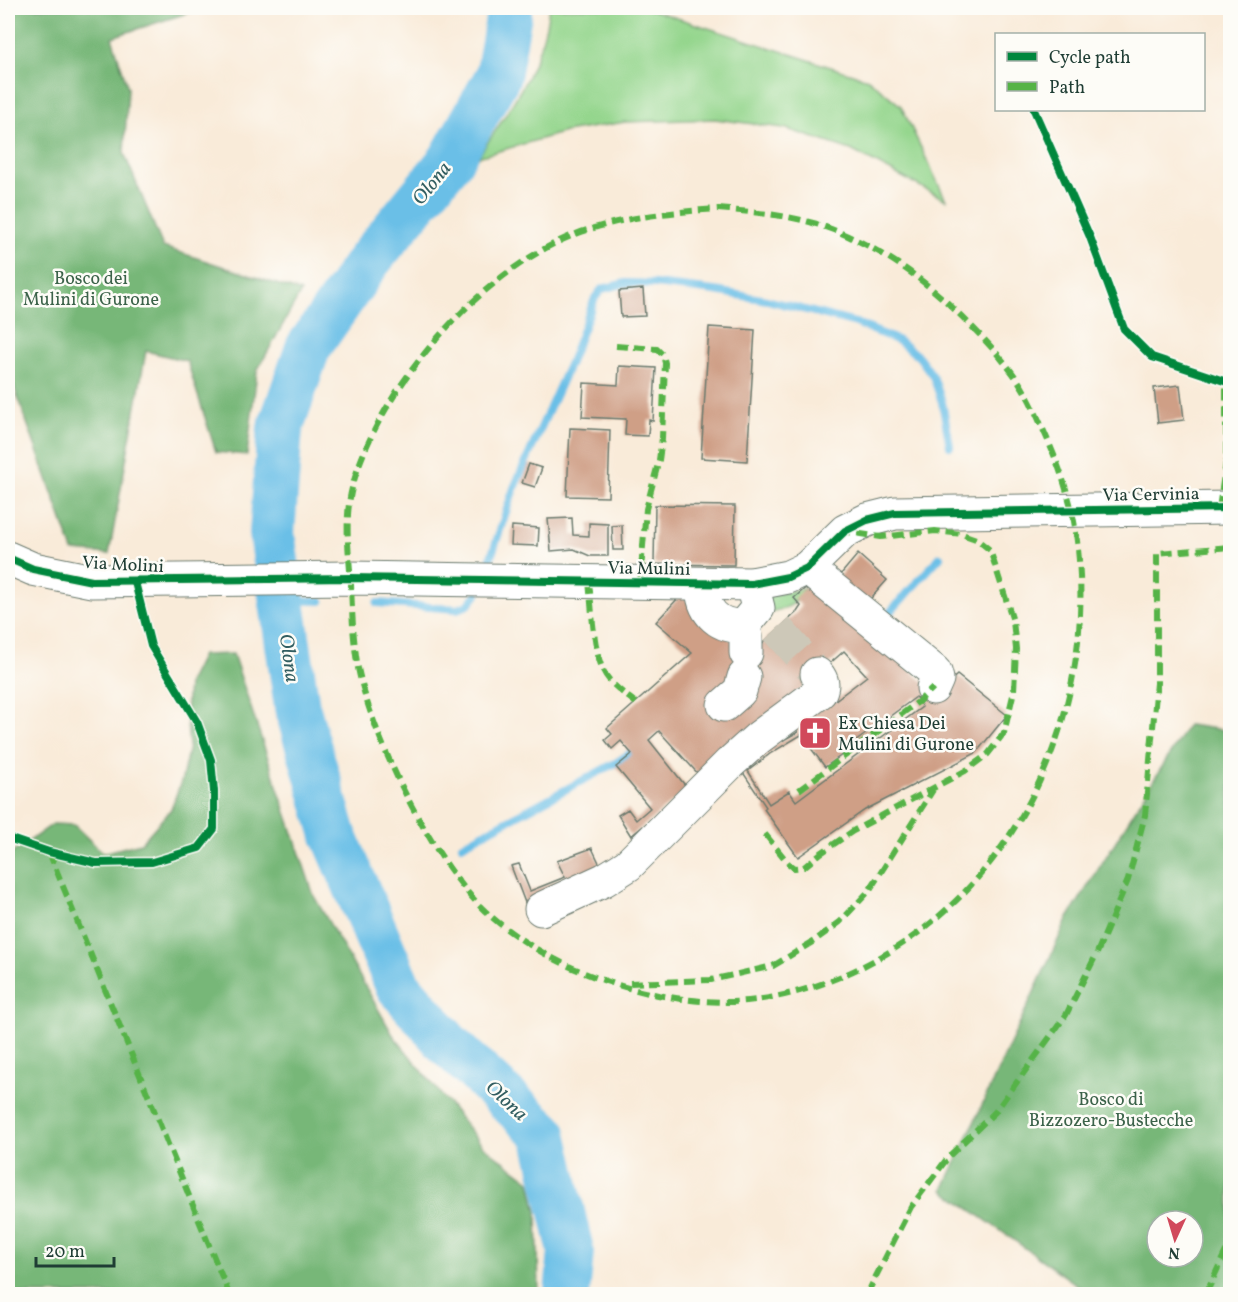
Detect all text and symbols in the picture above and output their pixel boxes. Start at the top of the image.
legend [995,33,1205,111]
text: Cycle path [1049,46,1131,71]
text: Path [1049,76,1085,101]
water label: Olona [406,157,459,212]
park label: Bosco dei Mulini di Gurone [23,267,159,313]
street label: Via Cervinia [1102,482,1200,509]
street label: Via Molini [81,551,165,580]
street label: Via Mulini [607,556,691,583]
water label: Olona [271,632,305,684]
place label: Ex Chiesa Dei Mulini di Gurone [838,712,974,758]
church icon: Ex Chiesa Dei Mulini di Gurone [797,715,833,751]
water label: Olona [478,1075,533,1128]
park label: Bosco di Bizzozero-Bustecche [1029,1088,1193,1134]
north arrow [1145,1209,1205,1269]
scale bar [36,1230,114,1268]
text: 20 m [45,1240,85,1265]
text: N [1167,1241,1181,1263]

